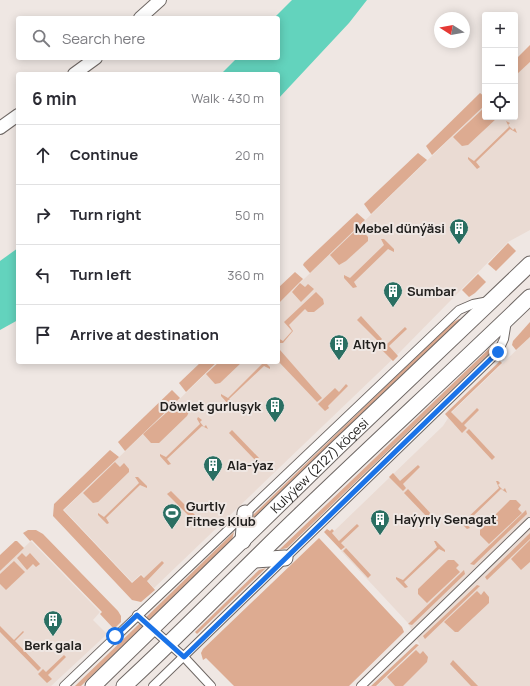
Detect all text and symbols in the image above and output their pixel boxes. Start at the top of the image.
north arrow [434,12,470,48]
map controls [482,12,518,120]
button: + [482,12,518,48]
search box [16,16,280,60]
icon: search [30,27,52,49]
text: Search here [62,28,145,49]
button: − [482,48,518,84]
button: locate [482,84,518,120]
text: 6 min [32,87,77,110]
text: Walk · 430 m [191,89,264,107]
icon: ahead [32,144,54,166]
text: Continue [70,144,138,165]
text: 20 m [235,146,264,164]
icon: right [32,204,54,226]
text: Turn right [70,204,141,225]
text: 50 m [235,206,264,224]
building icon: Mebel dünýäsi [448,217,470,245]
place label: Mebel dünýäsi [355,219,445,237]
icon: left [32,264,54,286]
text: Turn left [70,264,132,285]
text: 360 m [227,266,264,284]
building icon: Sumbar [382,280,404,308]
place label: Sumbar [407,282,456,300]
icon: arrive [32,324,54,346]
text: Arrive at destination [70,324,219,345]
building icon: Altyn [328,333,350,361]
place label: Altyn [353,335,386,353]
route end [489,343,507,361]
building icon: Döwlet gurluşyk [264,395,286,423]
place label: Döwlet gurluşyk [160,397,262,415]
street label: Kulyýew (2127) köçesi [266,414,372,517]
building icon: Ala-ýaz [202,454,224,482]
place label: Ala-ýaz [227,456,274,474]
place label: Gurtly Fitnes Klub [186,497,256,530]
sports icon: Gurtly Fitnes Klub [161,502,183,530]
building icon: Haýyrly Senagat [369,508,391,536]
place label: Haýyrly Senagat [394,510,497,528]
building icon: Berk gala [42,609,64,637]
route start [106,627,124,645]
place label: Berk gala [24,636,82,654]

